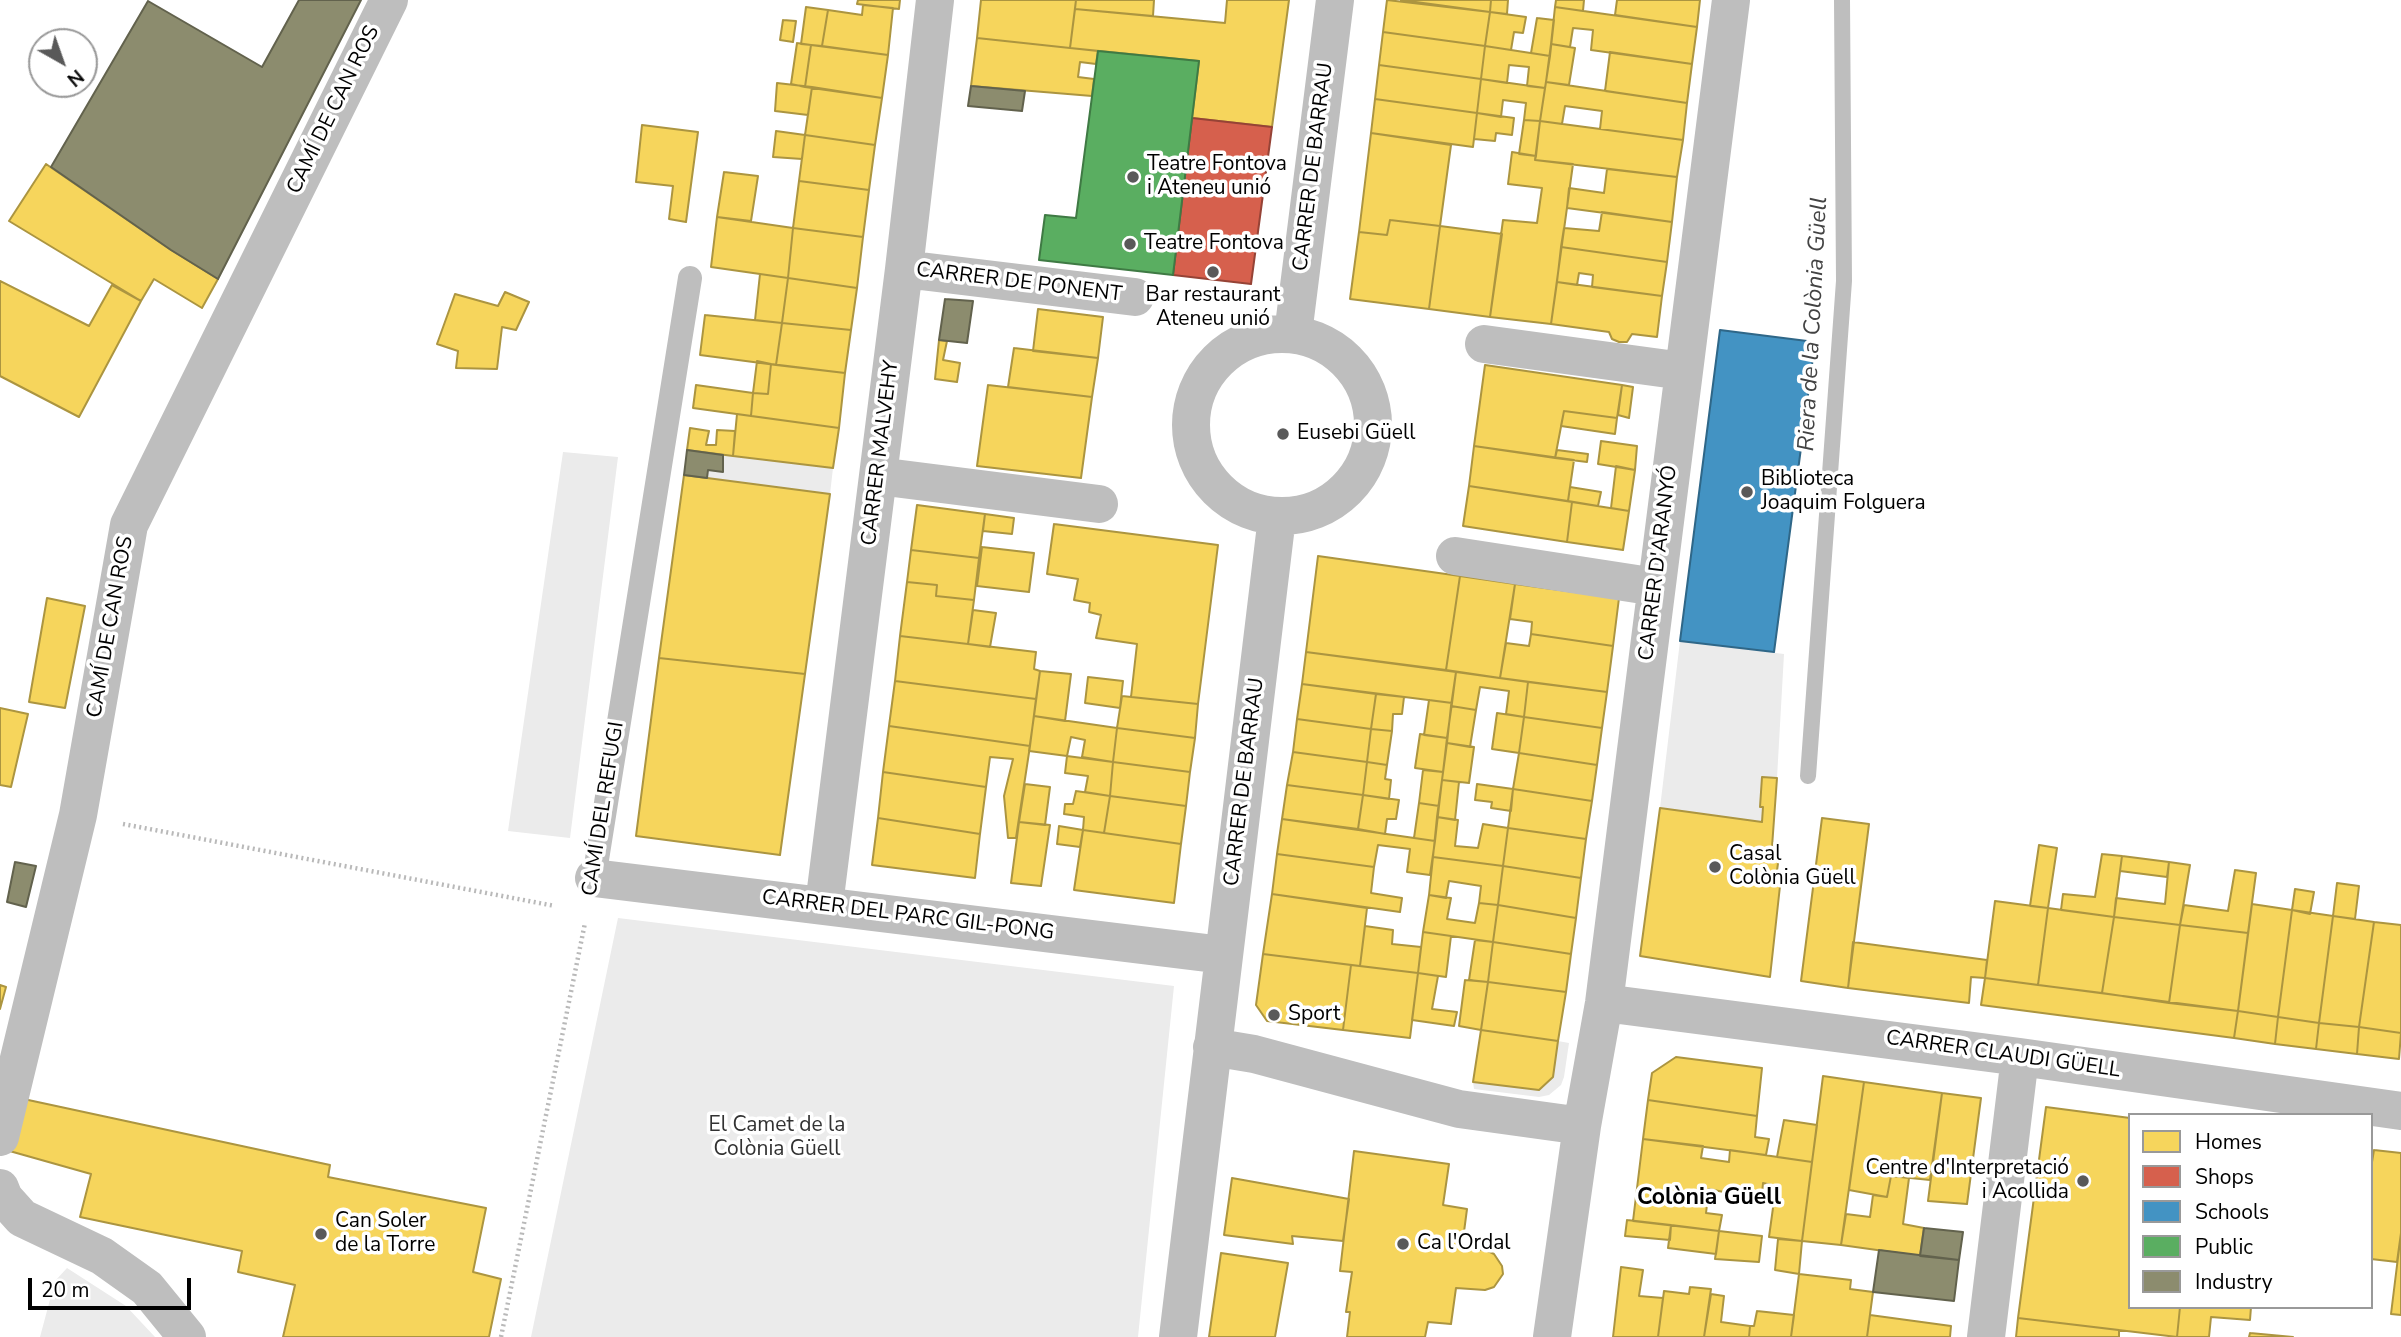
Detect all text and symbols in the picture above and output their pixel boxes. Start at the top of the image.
street label: CAMÍ DE CAN ROS [282,22,386,198]
north arrow [28,28,98,98]
street label: CARRER DE BARRAU [1289,61,1339,273]
text: N [61,63,89,92]
place label: Teatre Fontova i Ateneu unió [1147,152,1287,202]
marker: Teatre Fontova i Ateneu unió [1125,169,1141,185]
water label: Riera de la Colònia Güell [1794,196,1834,452]
place label: Teatre Fontova [1144,231,1284,257]
marker: Teatre Fontova [1122,236,1138,252]
street label: CARRER DE PONENT [915,258,1123,308]
marker: Bar restaurant Ateneu unió [1205,264,1221,280]
place label: Bar restaurant Ateneu unió [1146,283,1280,333]
street label: CARRER MALVEHY [857,359,905,547]
place label: Eusebi Güell [1297,421,1415,447]
marker: Eusebi Güell [1275,426,1291,442]
street label: CARRER D'ARANYÓ [1635,464,1683,662]
place label: Biblioteca Joaquim Folguera [1761,467,1926,517]
marker: Biblioteca Joaquim Folguera [1739,484,1755,500]
street label: CAMÍ DE CAN ROS [83,534,139,720]
street label: CARRER DE BARRAU [1220,676,1270,888]
street label: CAMÍ DEL REFUGI [578,720,630,898]
place label: Casal Colònia Güell [1729,842,1856,892]
marker: Casal Colònia Güell [1707,859,1723,875]
street label: CARRER DEL PARC GIL-PONG [760,886,1056,946]
place label: Sport [1288,1002,1340,1028]
marker: Sport [1266,1007,1282,1023]
street label: CARRER CLAUDI GÜELL [1884,1026,2122,1084]
park label: El Camet de la Colònia Güell [709,1113,845,1163]
legend [2128,1113,2373,1309]
text: Homes [2195,1128,2262,1156]
place label: Centre d'Interpretació i Acollida [1866,1156,2069,1206]
text: Shops [2195,1163,2254,1191]
marker: Centre d'Interpretació i Acollida [2075,1173,2091,1189]
district label: Colònia Güell [1637,1184,1781,1212]
text: Schools [2195,1198,2269,1226]
place label: Can Soler de la Torre [335,1209,435,1259]
marker: Can Soler de la Torre [313,1226,329,1242]
place label: Ca l'Ordal [1417,1231,1510,1257]
text: Public [2195,1233,2253,1261]
marker: Ca l'Ordal [1395,1236,1411,1252]
scale bar [32,1264,194,1308]
text: Industry [2195,1268,2273,1296]
text: 20 m [41,1276,90,1304]

